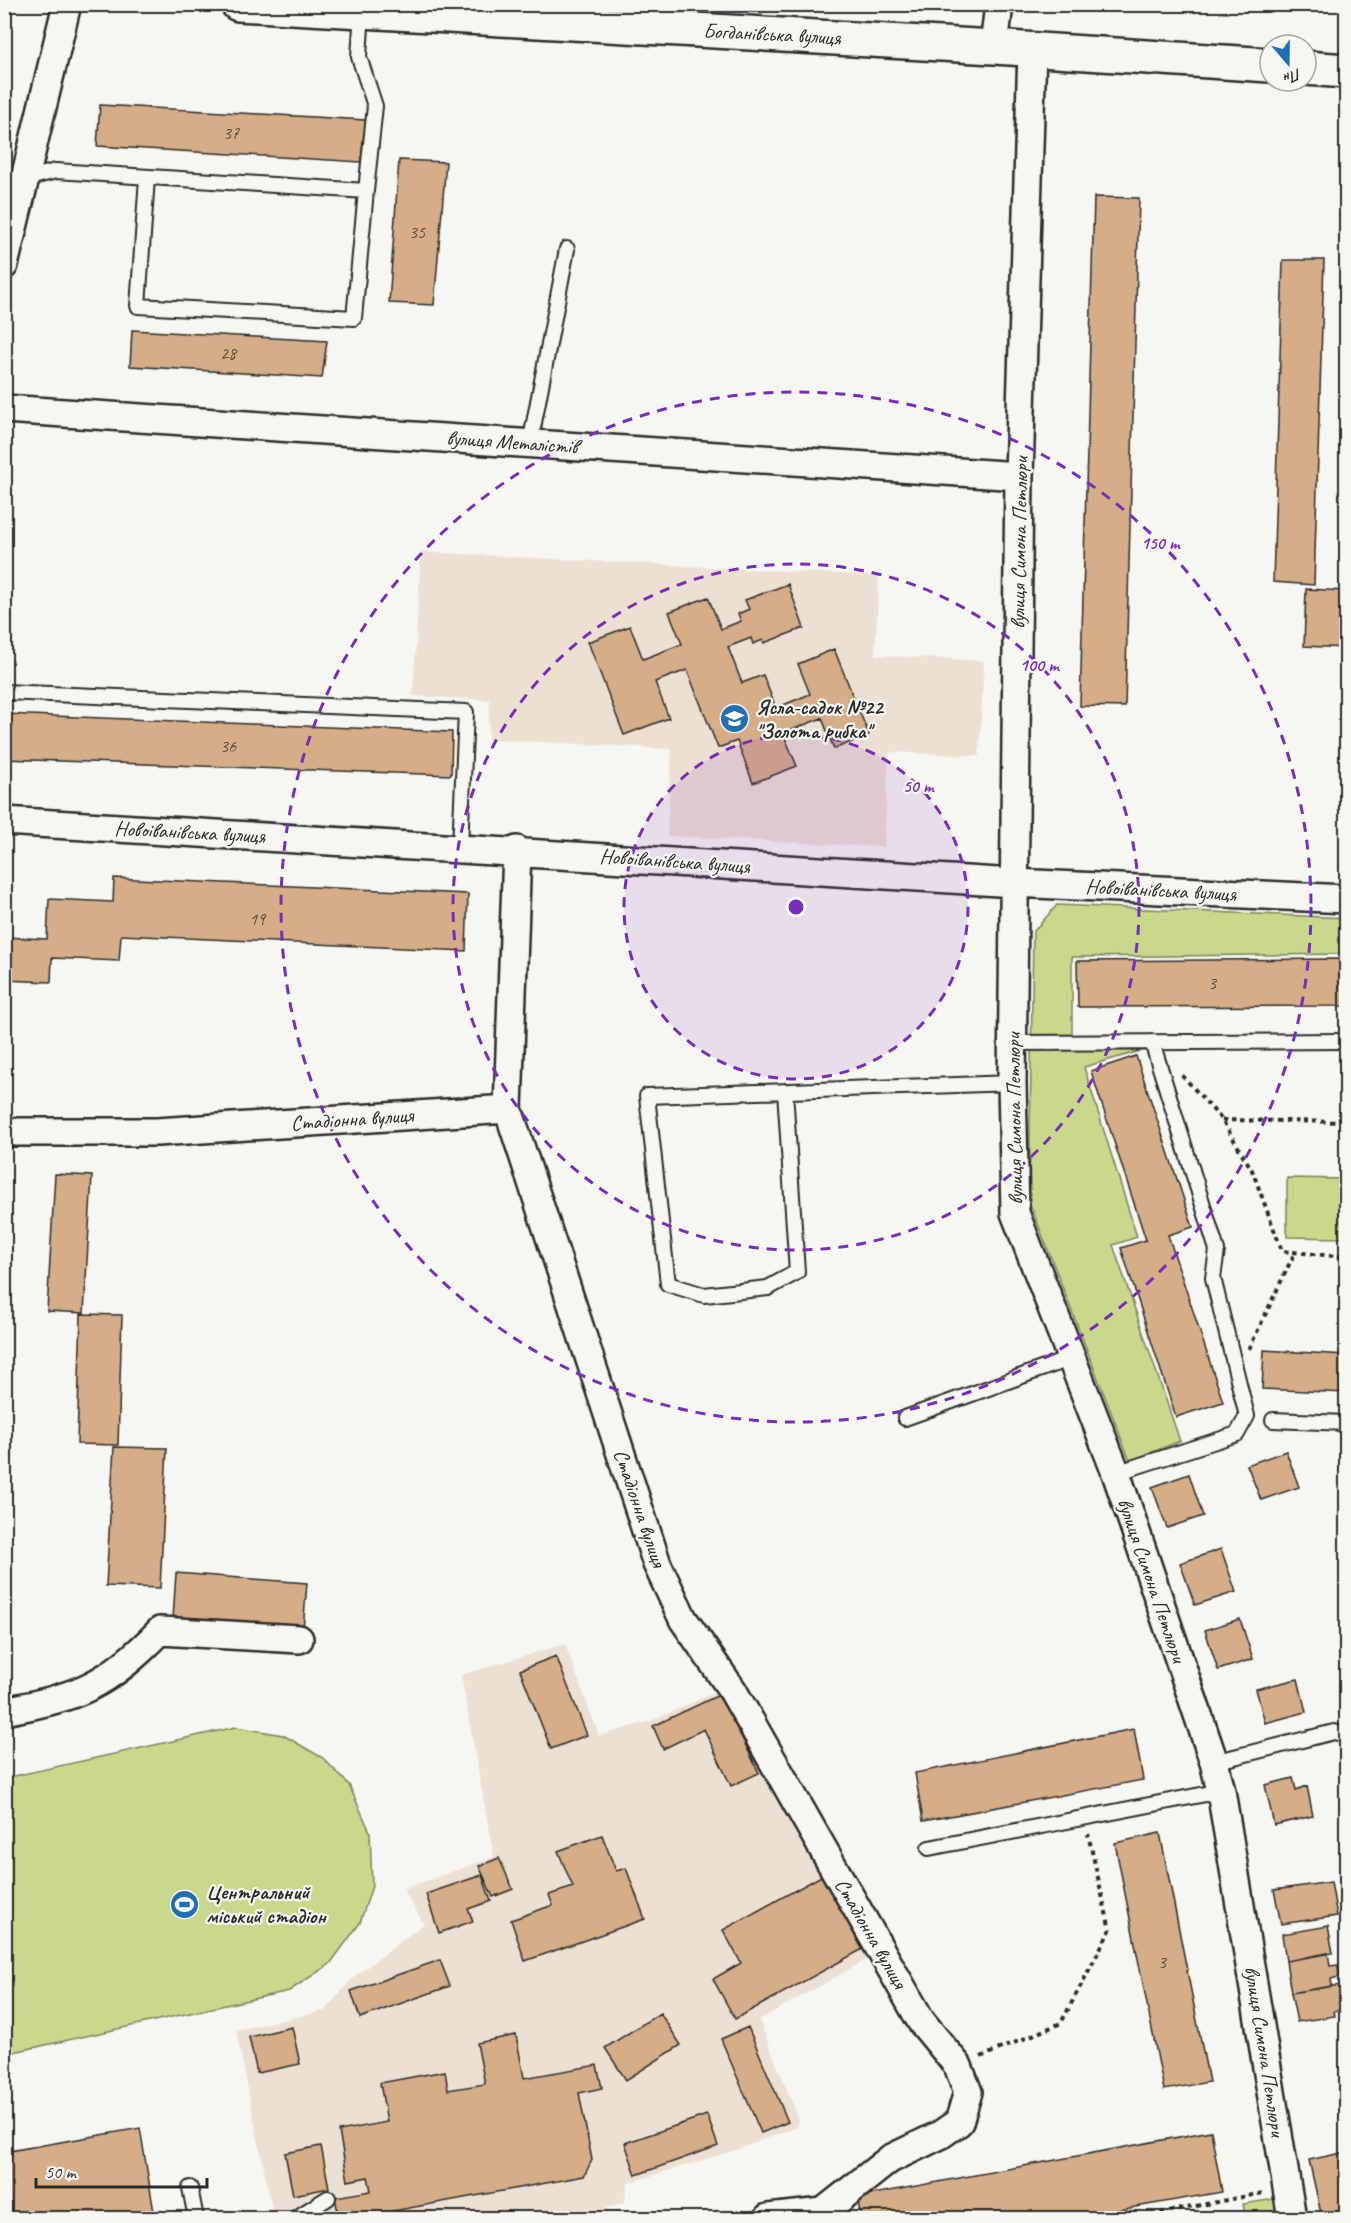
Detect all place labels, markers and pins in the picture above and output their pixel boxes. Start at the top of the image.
place label: Ясла-садок №22 "Золота рибка" [756,694,885,744]
school or university icon: Ясла-садок №22 "Золота рибка" [719,703,751,735]
centre of rings [786,897,806,917]
place label: Центральний міський стадіон [206,1879,327,1929]
sports icon: Центральний міський стадіон [169,1888,201,1920]

